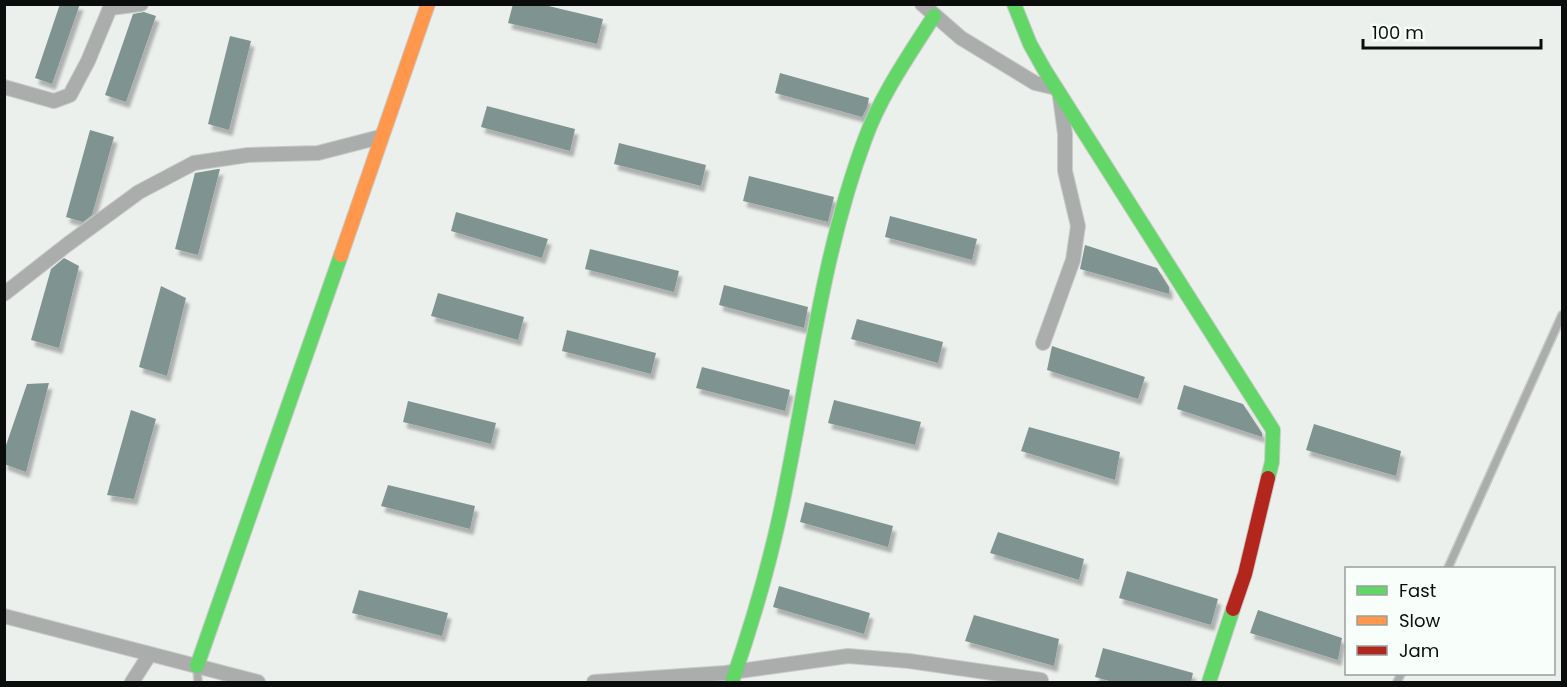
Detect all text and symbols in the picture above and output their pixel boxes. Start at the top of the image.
scale bar [1363,12,1542,50]
text: 100 m [1372,20,1424,45]
legend [1345,567,1555,675]
text: Fast [1399,578,1436,603]
text: Slow [1399,608,1441,633]
text: Jam [1399,638,1439,663]

